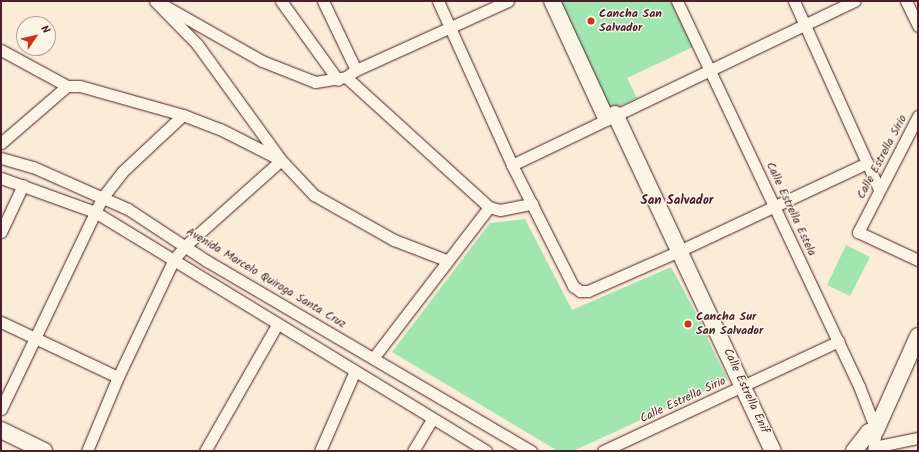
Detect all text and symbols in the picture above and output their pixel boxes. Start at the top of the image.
place label: Cancha San Salvador [599,7,662,35]
north arrow [16,16,56,56]
marker: Cancha San Salvador [586,16,596,26]
text: N [36,22,54,38]
street label: Calle Estrella Sirio [854,113,910,201]
street label: Calle Estrella Estela [763,160,819,258]
district label: San Salvador [640,193,714,209]
street label: Avenida Marcelo Quiroga Santa Cruz [183,224,349,332]
place label: Cancha Sur San Salvador [696,310,763,338]
marker: Cancha Sur San Salvador [683,319,693,329]
street label: Calle Estrella Enif [720,346,772,436]
street label: Calle Estrella Sirio [638,374,728,426]

